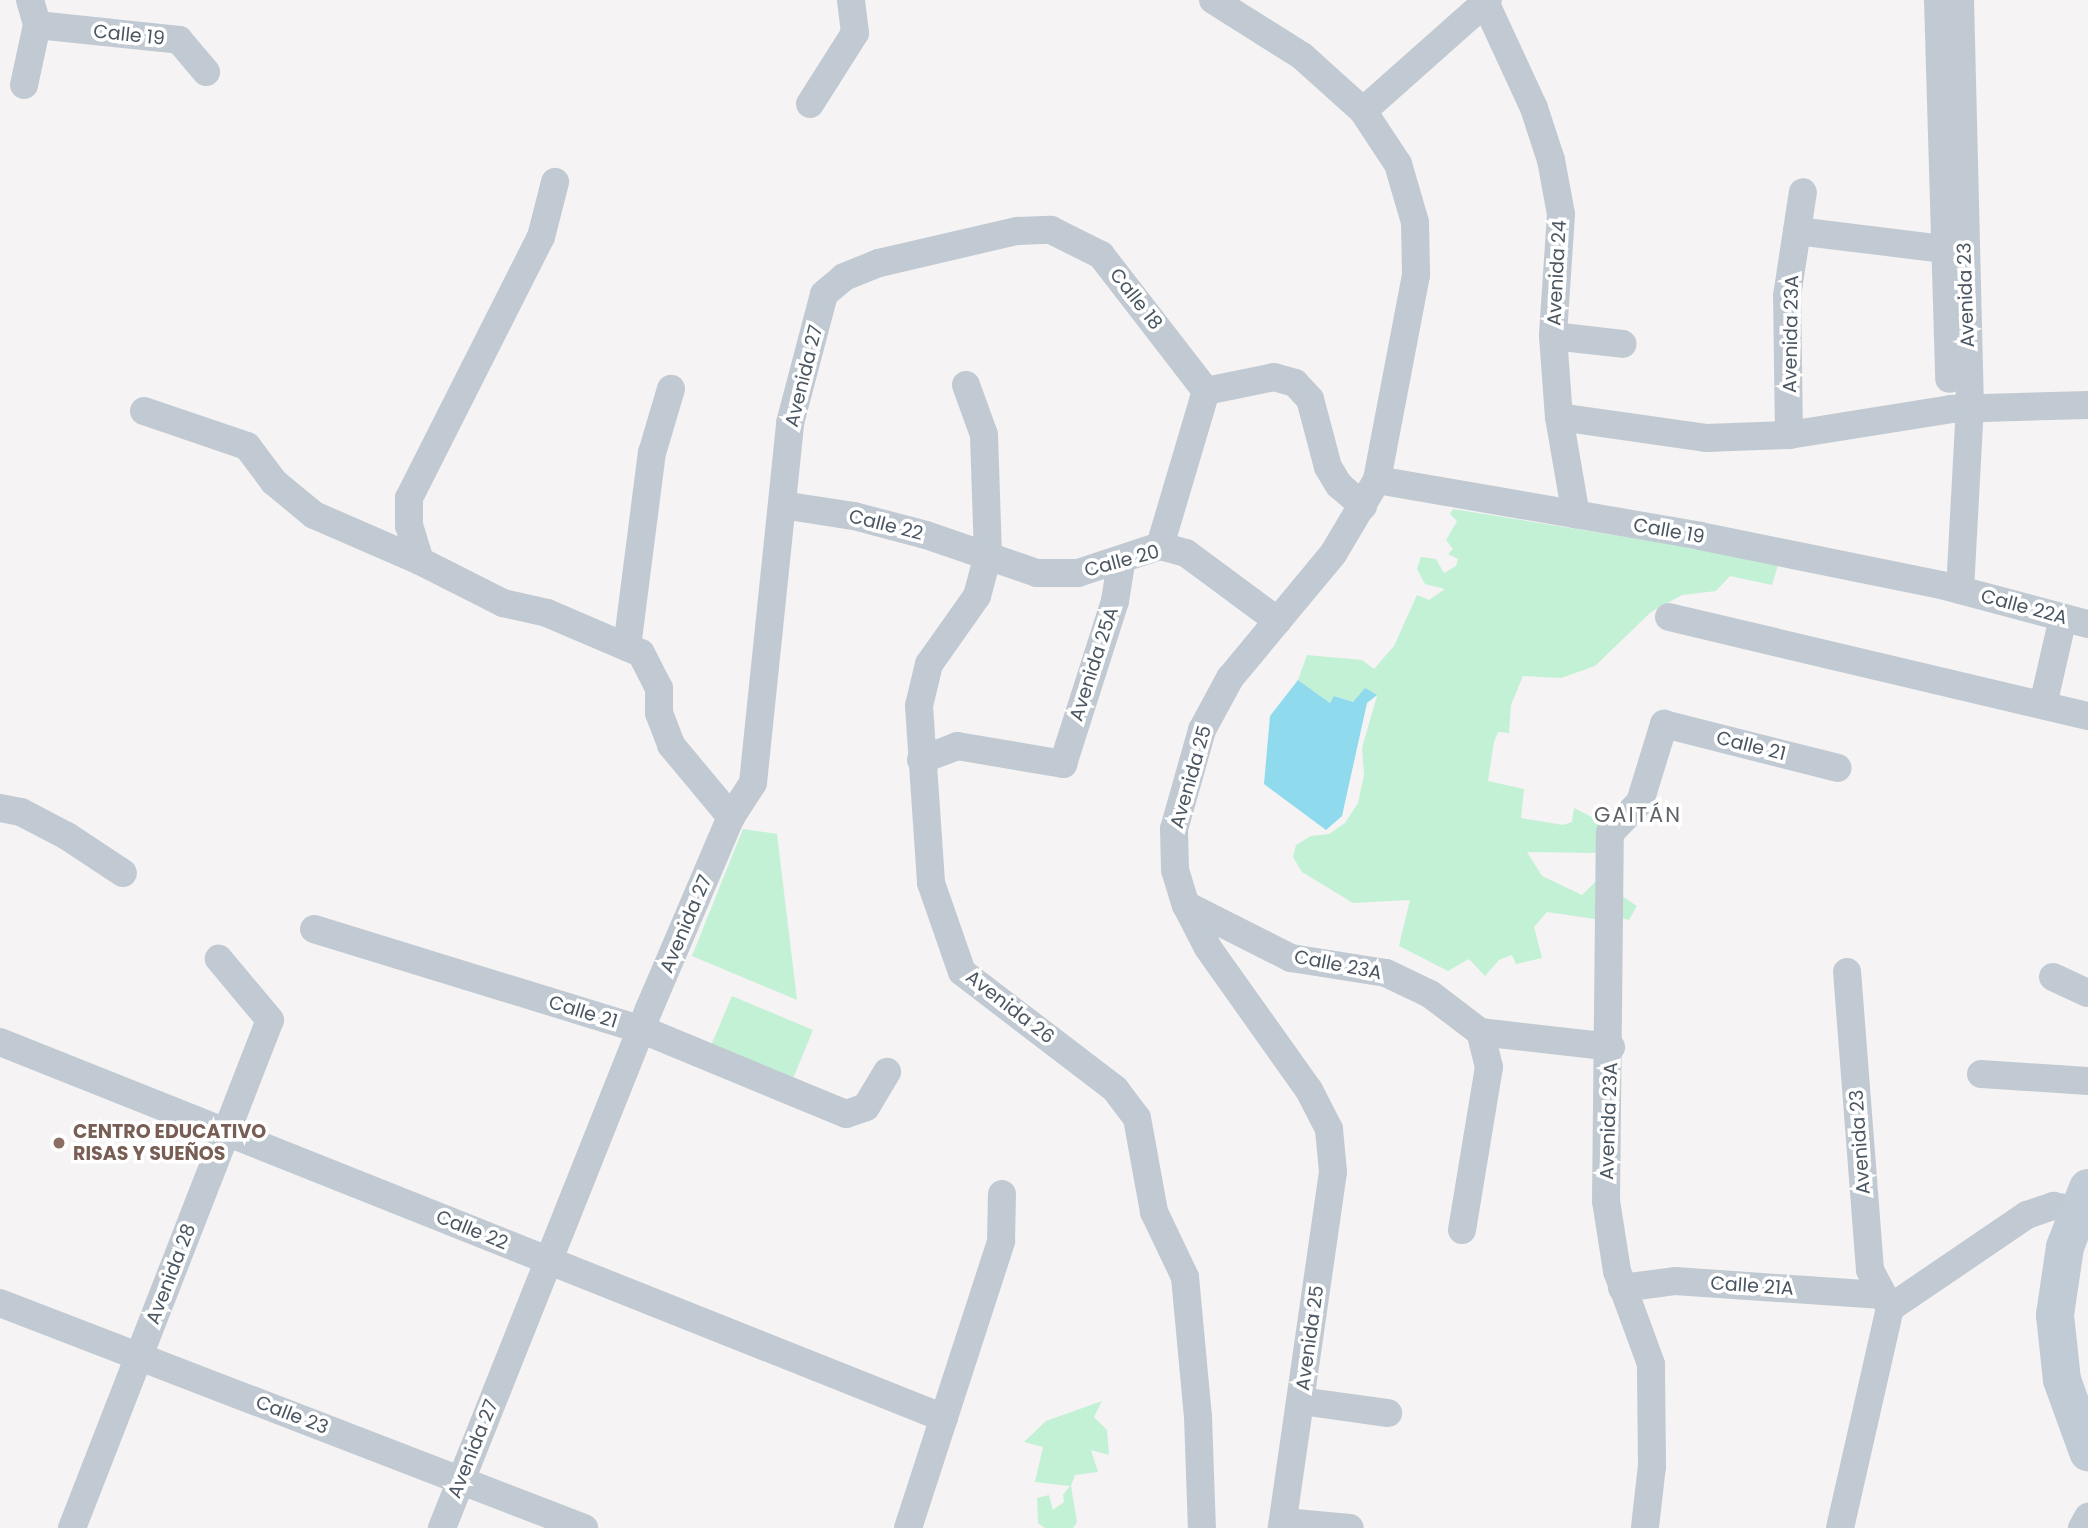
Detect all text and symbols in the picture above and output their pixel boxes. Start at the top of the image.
street label: Calle 19 [92,20,166,50]
street label: Avenida 24 [1543,220,1571,326]
street label: Avenida 23 [1953,242,1979,348]
street label: Calle 18 [1105,264,1167,334]
street label: Avenida 23A [1779,275,1803,393]
street label: Avenida 27 [780,323,828,429]
street label: Calle 22 [847,505,925,545]
street label: Calle 19 [1632,514,1706,548]
street label: Calle 20 [1082,540,1162,582]
street label: Calle 22A [1978,585,2070,629]
street label: Avenida 25A [1065,604,1123,724]
street label: Avenida 25 [1165,723,1217,831]
street label: Calle 21 [1714,726,1788,766]
district label: GAITÁN [1595,802,1681,828]
street label: Avenida 27 [655,872,717,976]
street label: Calle 23A [1292,945,1384,985]
street label: Avenida 26 [961,965,1059,1049]
street label: Calle 21 [546,991,620,1033]
street label: Avenida 23A [1596,1062,1622,1180]
street label: Avenida 23 [1845,1089,1875,1195]
place label: CENTRO EDUCATIVO RISAS Y SUEÑOS [73,1121,266,1165]
marker: CENTRO EDUCATIVO RISAS Y SUEÑOS [51,1135,67,1151]
street label: Calle 22 [433,1205,511,1255]
street label: Avenida 28 [141,1221,201,1327]
street label: Calle 21A [1710,1272,1794,1300]
street label: Avenida 25 [1291,1284,1329,1392]
street label: Calle 23 [253,1391,331,1439]
street label: Avenida 27 [443,1396,503,1502]

